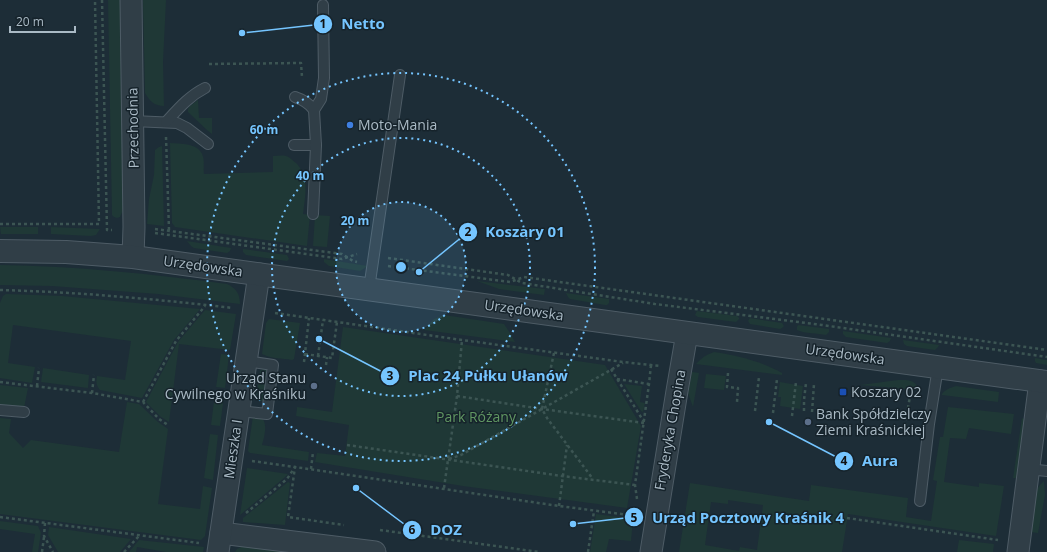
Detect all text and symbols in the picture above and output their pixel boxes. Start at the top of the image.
scale bar [10,8,75,34]
callout: Netto [313,10,393,37]
text: 20 m [16,13,44,30]
text: Netto [341,13,385,33]
text: 1 [320,15,326,32]
street label: Przechodnia [122,87,143,169]
place label: Moto-Mania [358,115,437,134]
marker: Moto-Mania [345,120,355,130]
text: 60 m [250,121,278,138]
text: 40 m [296,167,324,184]
text: 20 m [341,212,369,229]
callout: Koszary 01 [458,218,573,245]
text: Koszary 01 [485,221,565,241]
text: 2 [465,223,472,240]
street label: Urzędowska [162,251,244,280]
centre of rings [394,260,408,274]
street label: Urzędowska [483,295,565,324]
street label: Urzędowska [804,339,886,368]
callout: Plac 24 Pułku Ułanów [380,362,576,389]
text: Plac 24 Pułku Ułanów [408,365,568,385]
text: 3 [387,367,394,384]
place label: Urząd Stanu Cywilnego w Kraśniku [165,368,306,403]
street label: Fryderyka Chopina [650,368,689,492]
marker: Urząd Stanu Cywilnego w Kraśniku [309,381,319,391]
place label: Koszary 02 [851,382,921,401]
marker: Koszary 02 [838,387,848,397]
place label: Bank Spółdzielczy Ziemi Kraśnickiej [816,404,932,439]
park label: Park Różany [436,407,517,426]
marker: Bank Spółdzielczy Ziemi Kraśnickiej [803,417,813,427]
street label: Mieszka I [219,418,246,480]
callout: Aura [834,447,906,474]
text: Aura [862,450,898,470]
text: 4 [841,452,848,469]
callout: Urząd Pocztowy Kraśnik 4 [624,504,852,531]
text: Urząd Pocztowy Kraśnik 4 [652,507,845,527]
text: 5 [631,509,638,526]
callout: DOZ [402,517,470,544]
text: DOZ [430,519,462,539]
text: 6 [409,521,416,538]

